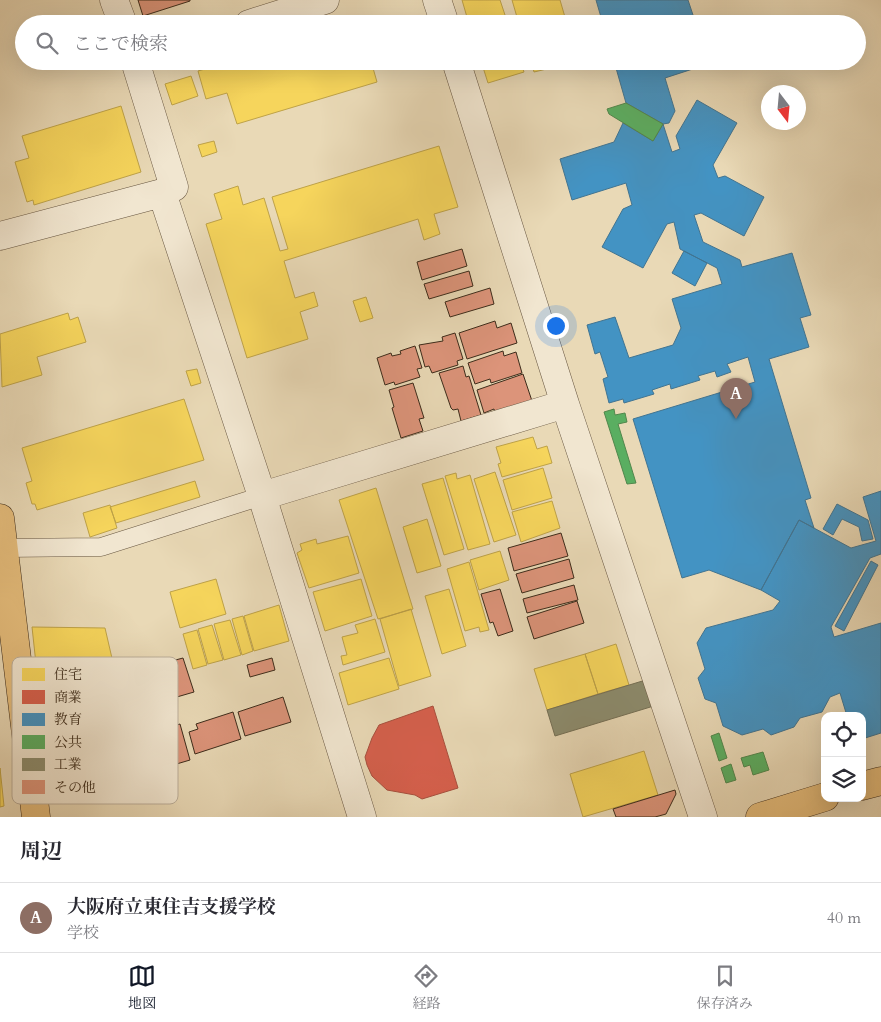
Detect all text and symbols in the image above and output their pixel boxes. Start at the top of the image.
search box [15,15,866,70]
icon: search [33,29,61,57]
text: ここで検索 [73,31,168,57]
north arrow [761,85,806,130]
your location [543,313,569,339]
pin: A [720,378,752,419]
legend [12,657,178,804]
text: 住宅 [54,665,82,684]
text: 商業 [54,688,82,707]
text: 教育 [54,710,82,729]
map controls [821,712,866,802]
button: locate [821,712,866,757]
text: 公共 [54,733,82,752]
text: 工業 [54,755,82,774]
button: layers [821,757,866,802]
text: その他 [54,778,96,797]
text: 周辺 [20,837,62,866]
text: 大阪府立東住吉支援学校 [67,894,276,920]
text: A [30,907,42,929]
text: 40 m [827,907,861,929]
text: 学校 [67,922,99,944]
tab: 地図 [128,962,156,1013]
tab: 経路 [412,962,440,1013]
tab: 保存済み [697,962,753,1013]

